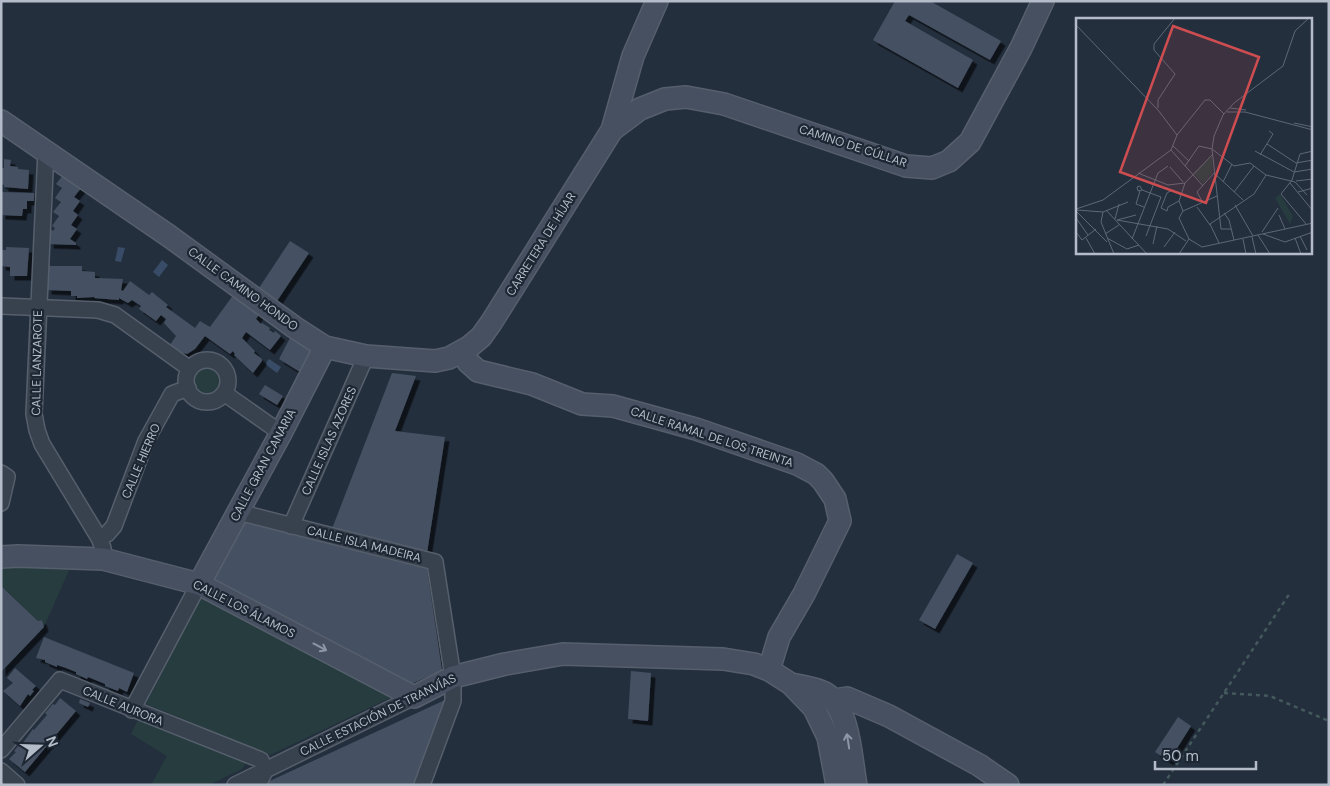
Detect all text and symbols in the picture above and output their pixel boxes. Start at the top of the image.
inset map [1076,18,1312,254]
street label: CAMINO DE CÚLLAR [797,121,909,171]
street label: CARRETERA DE HÍJAR [503,189,579,299]
street label: CALLE CAMINO HONDO [185,244,301,334]
street label: CALLE LANZAROTE [28,310,46,416]
street label: CALLE ISLAS AZORES [298,384,360,498]
street label: CALLE RAMAL DE LOS TREINTA [629,403,796,471]
street label: CALLE GRAN CANARIA [227,406,299,524]
street label: CALLE HIERRO [118,421,164,501]
street label: CALLE ISLA MADEIRA [305,522,423,566]
street label: CALLE LOS ÁLAMOS [190,576,298,642]
one-way arrow [312,642,327,652]
street label: CALLE ESTACIÓN DE TRANVÍAS [297,670,459,760]
street label: CALLE AURORA [80,682,166,730]
north arrow [15,721,65,771]
text: N [42,734,62,749]
one-way arrow [843,734,853,750]
scale bar [1155,738,1256,770]
text: 50 m [1162,746,1199,766]

